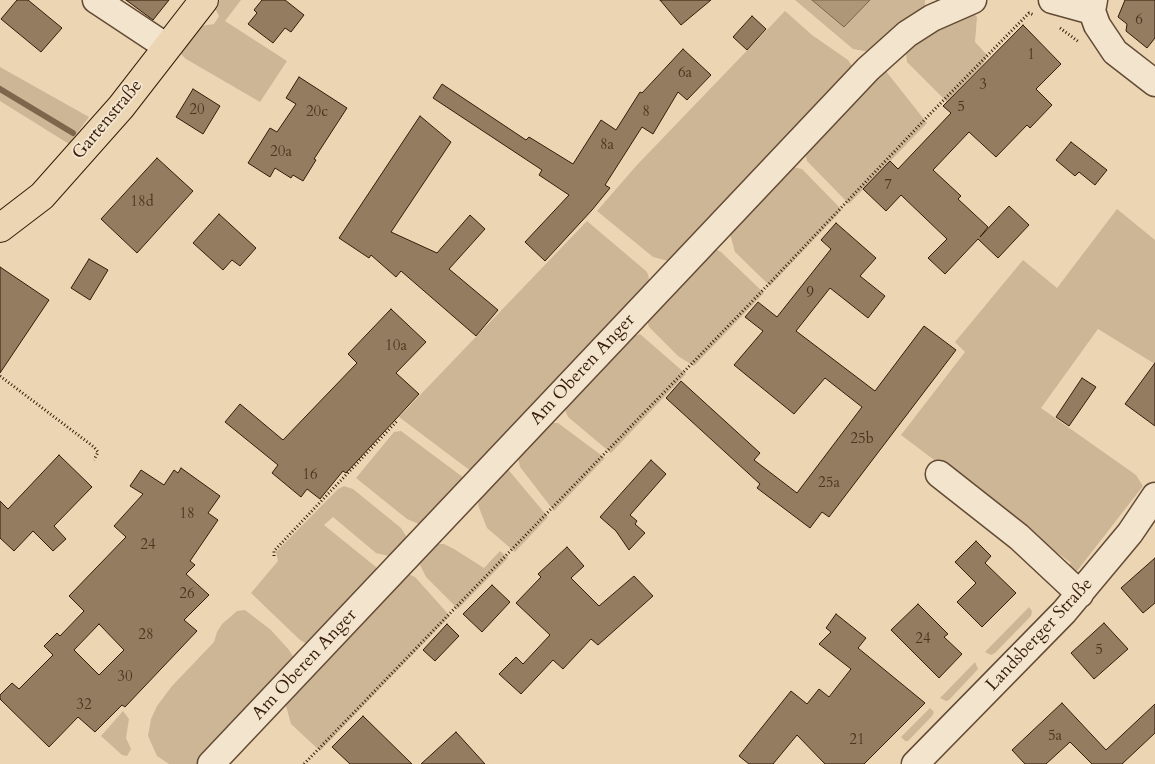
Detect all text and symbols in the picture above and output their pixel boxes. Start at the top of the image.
house number: 6 [1135,12,1143,30]
house number: 1 [1027,47,1035,65]
house number: 6a [678,65,692,83]
street label: Gartenstraße [68,76,148,164]
house number: 3 [979,77,987,95]
house number: 5 [957,99,965,117]
house number: 20 [189,102,205,120]
house number: 20c [306,104,328,122]
house number: 8 [642,104,650,122]
house number: 8a [600,137,614,155]
house number: 20a [270,144,292,162]
house number: 7 [884,177,892,195]
house number: 18d [130,194,154,212]
house number: 9 [806,285,814,303]
street label: Am Oberen Anger [526,310,640,430]
house number: 10a [385,338,407,356]
house number: 25b [850,431,874,449]
house number: 16 [302,467,318,485]
house number: 25a [818,475,840,493]
house number: 18 [179,506,195,524]
house number: 24 [140,537,156,555]
street label: Landsberger Straße [982,574,1098,696]
house number: 26 [179,586,195,604]
street label: Am Oberen Anger [248,605,362,725]
house number: 28 [138,627,154,645]
house number: 24 [915,631,931,649]
house number: 5 [1095,642,1103,660]
house number: 30 [117,669,133,687]
house number: 32 [76,697,92,715]
house number: 5a [1048,728,1062,746]
house number: 21 [849,732,865,750]

